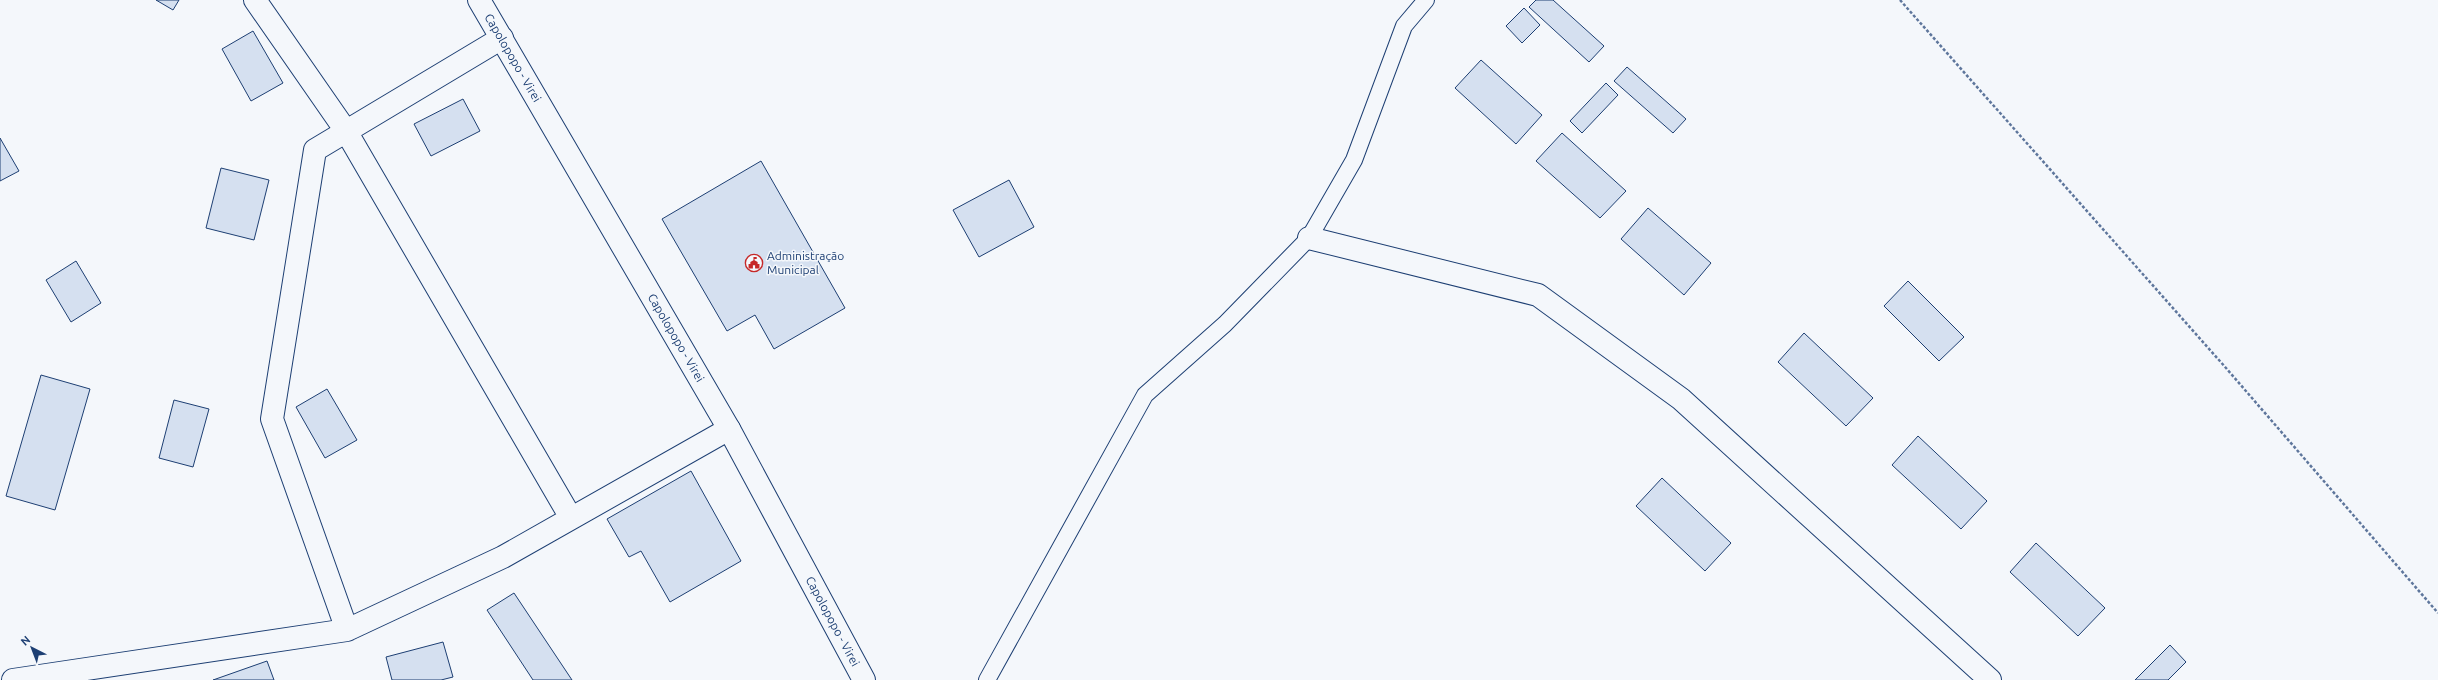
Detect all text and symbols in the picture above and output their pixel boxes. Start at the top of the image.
street label: Capolopopo - Virei [482,11,544,104]
place label: Administração Municipal [767,249,844,276]
public building icon: Administração Municipal [744,253,764,273]
street label: Capolopopo - Virei [646,291,707,384]
street label: Capolopopo - Virei [804,574,862,668]
north arrow [12,628,52,668]
text: N [18,633,32,648]

